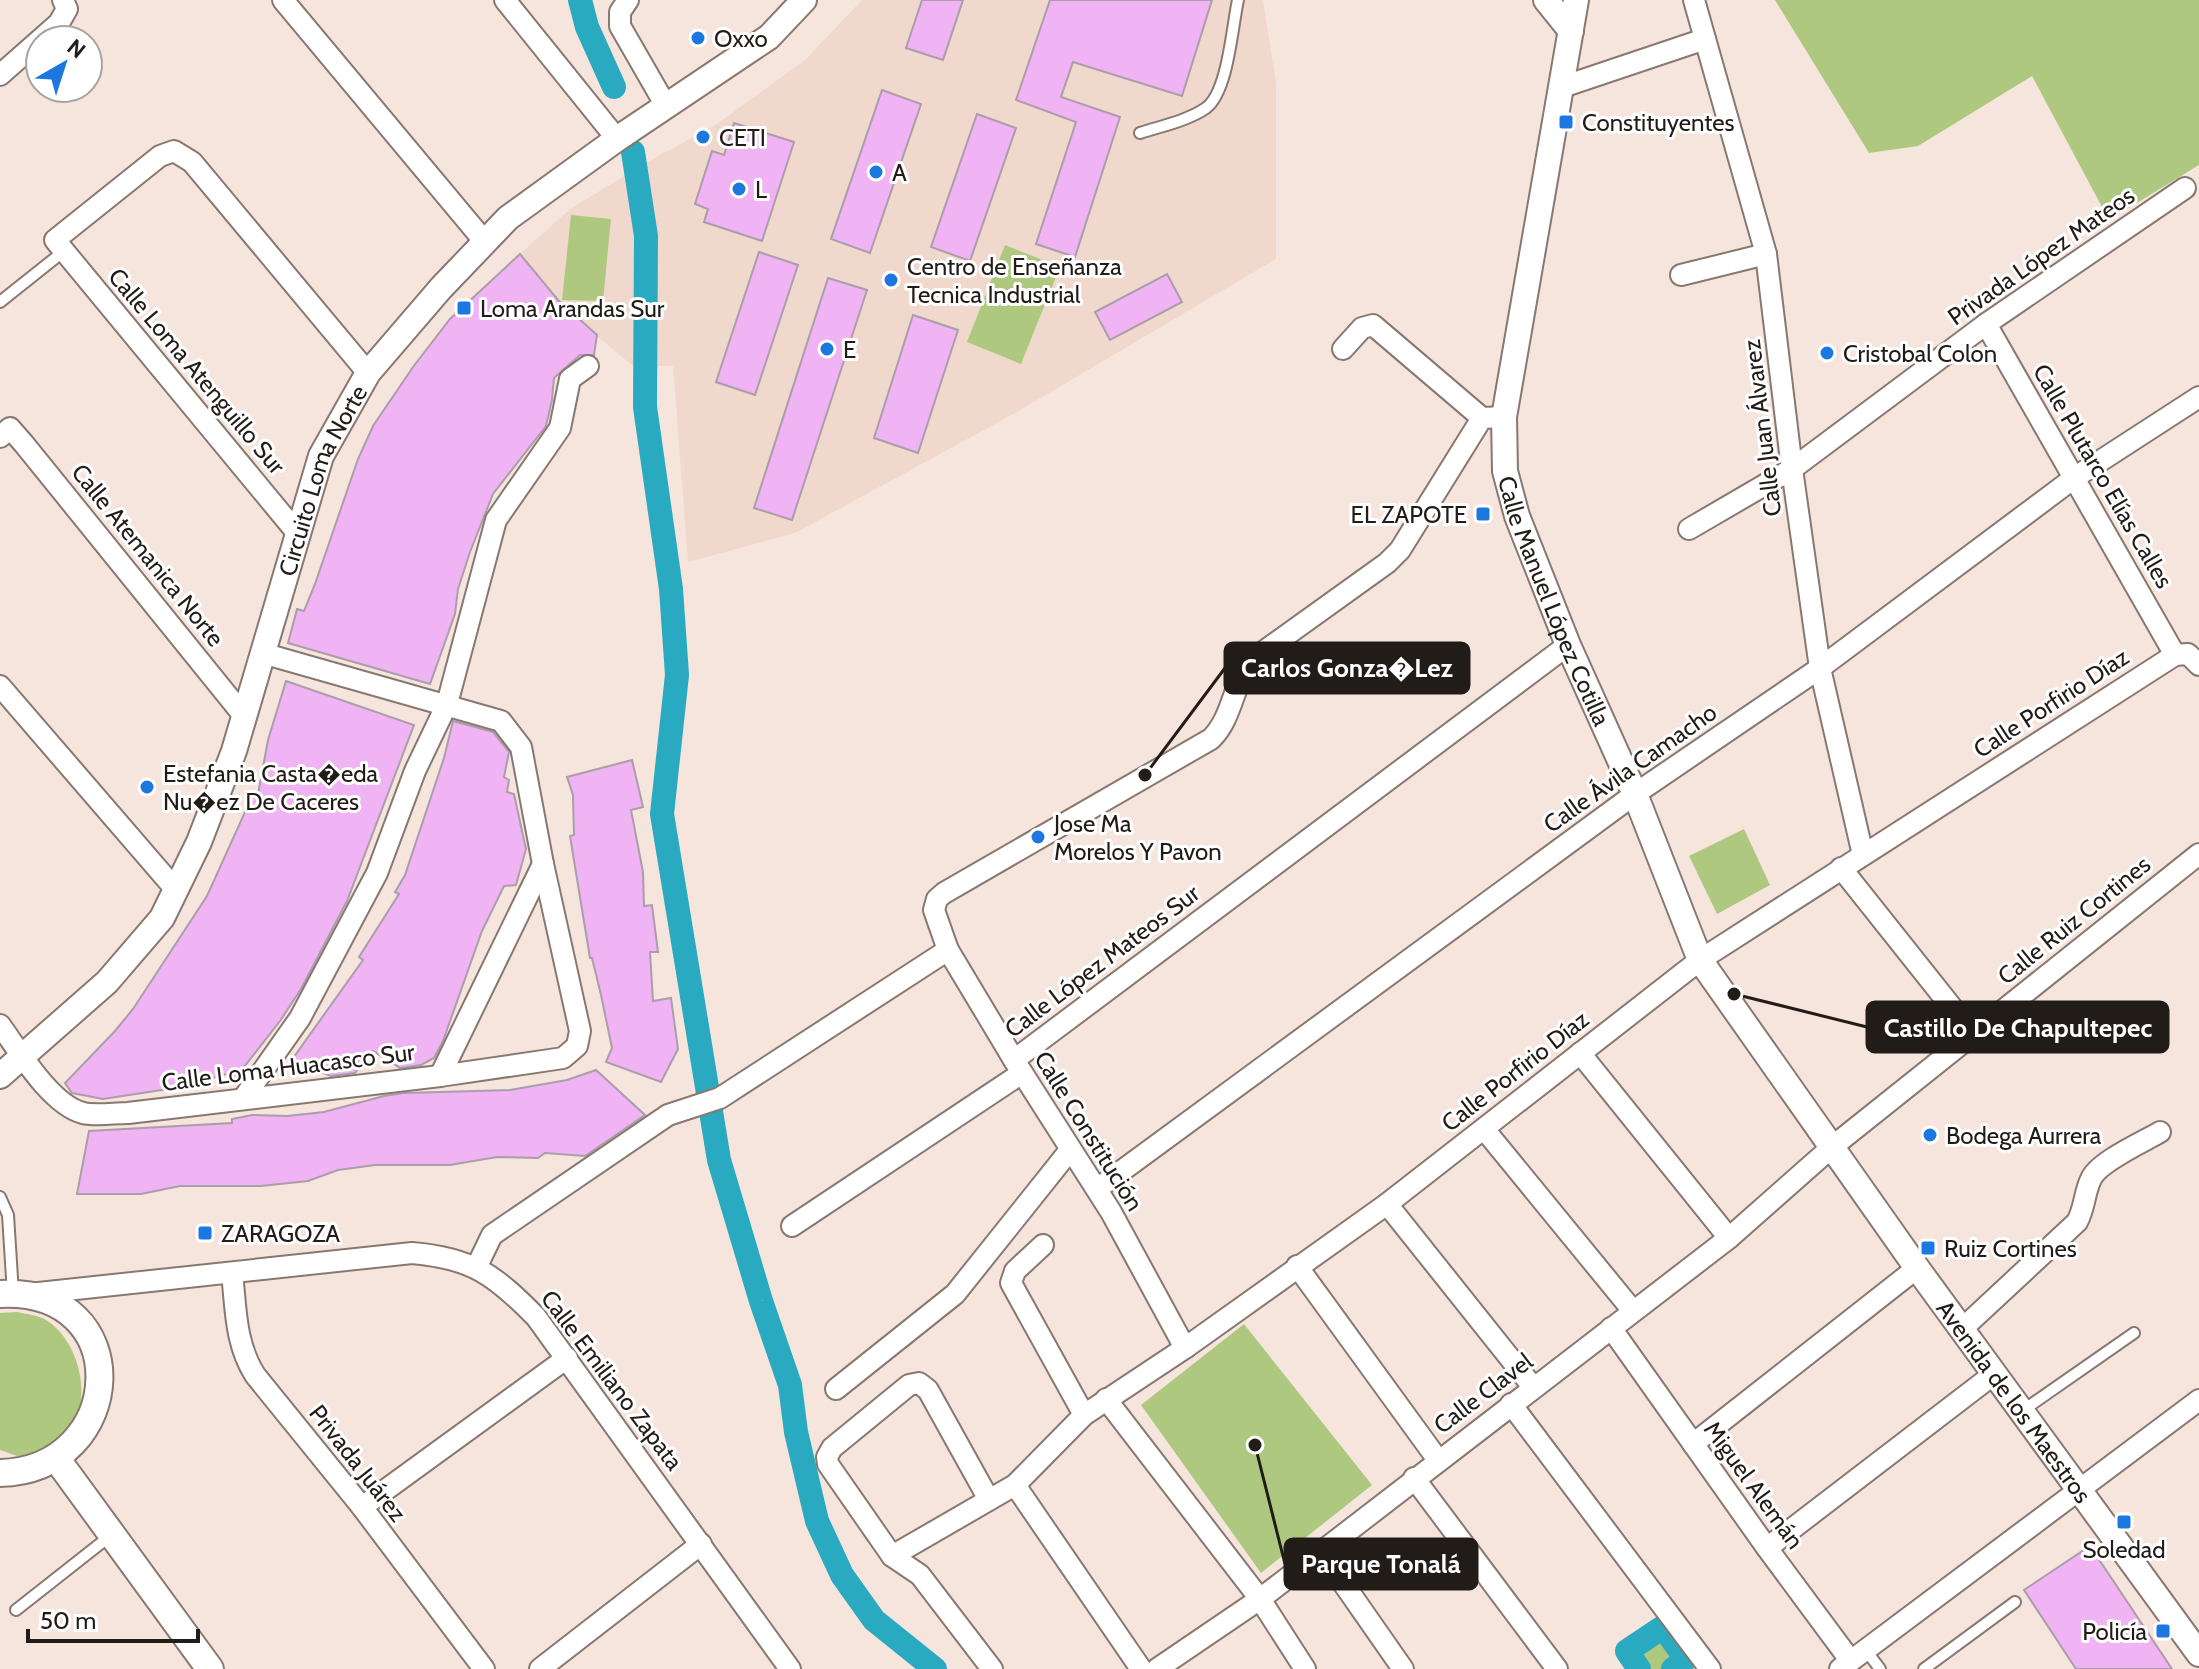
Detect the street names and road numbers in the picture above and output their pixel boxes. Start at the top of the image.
street label: Privada López Mateos [1942,181,2140,331]
street label: Calle Loma Atenguillo Sur [103,262,292,480]
street label: Calle Juan Álvarez [1737,338,1787,518]
street label: Calle Plutarco Elías Calles [2027,359,2179,593]
street label: Circuito Loma Norte [272,380,373,579]
street label: Calle Atemanica Norte [66,458,230,652]
street label: Calle Manuel López Cotilla [1492,473,1617,731]
street label: Calle Porfirio Díaz [1968,642,2134,764]
street label: Calle Ávila Camacho [1538,697,1722,839]
street label: Calle Ruiz Cortines [1992,850,2156,990]
street label: Calle López Mateos Sur [999,878,1205,1044]
street label: Calle Porfirio Díaz [1436,1005,1594,1137]
street label: Calle Loma Huacasco Sur [160,1037,417,1097]
street label: Calle Constitución [1028,1046,1150,1216]
street label: Calle Emiliano Zapata [535,1284,689,1476]
street label: Avenida de los Maestros [1931,1295,2098,1508]
street label: Calle Clavel [1428,1346,1538,1440]
street label: Privada Juárez [303,1399,413,1527]
street label: Miguel Alemán [1698,1416,1810,1554]

